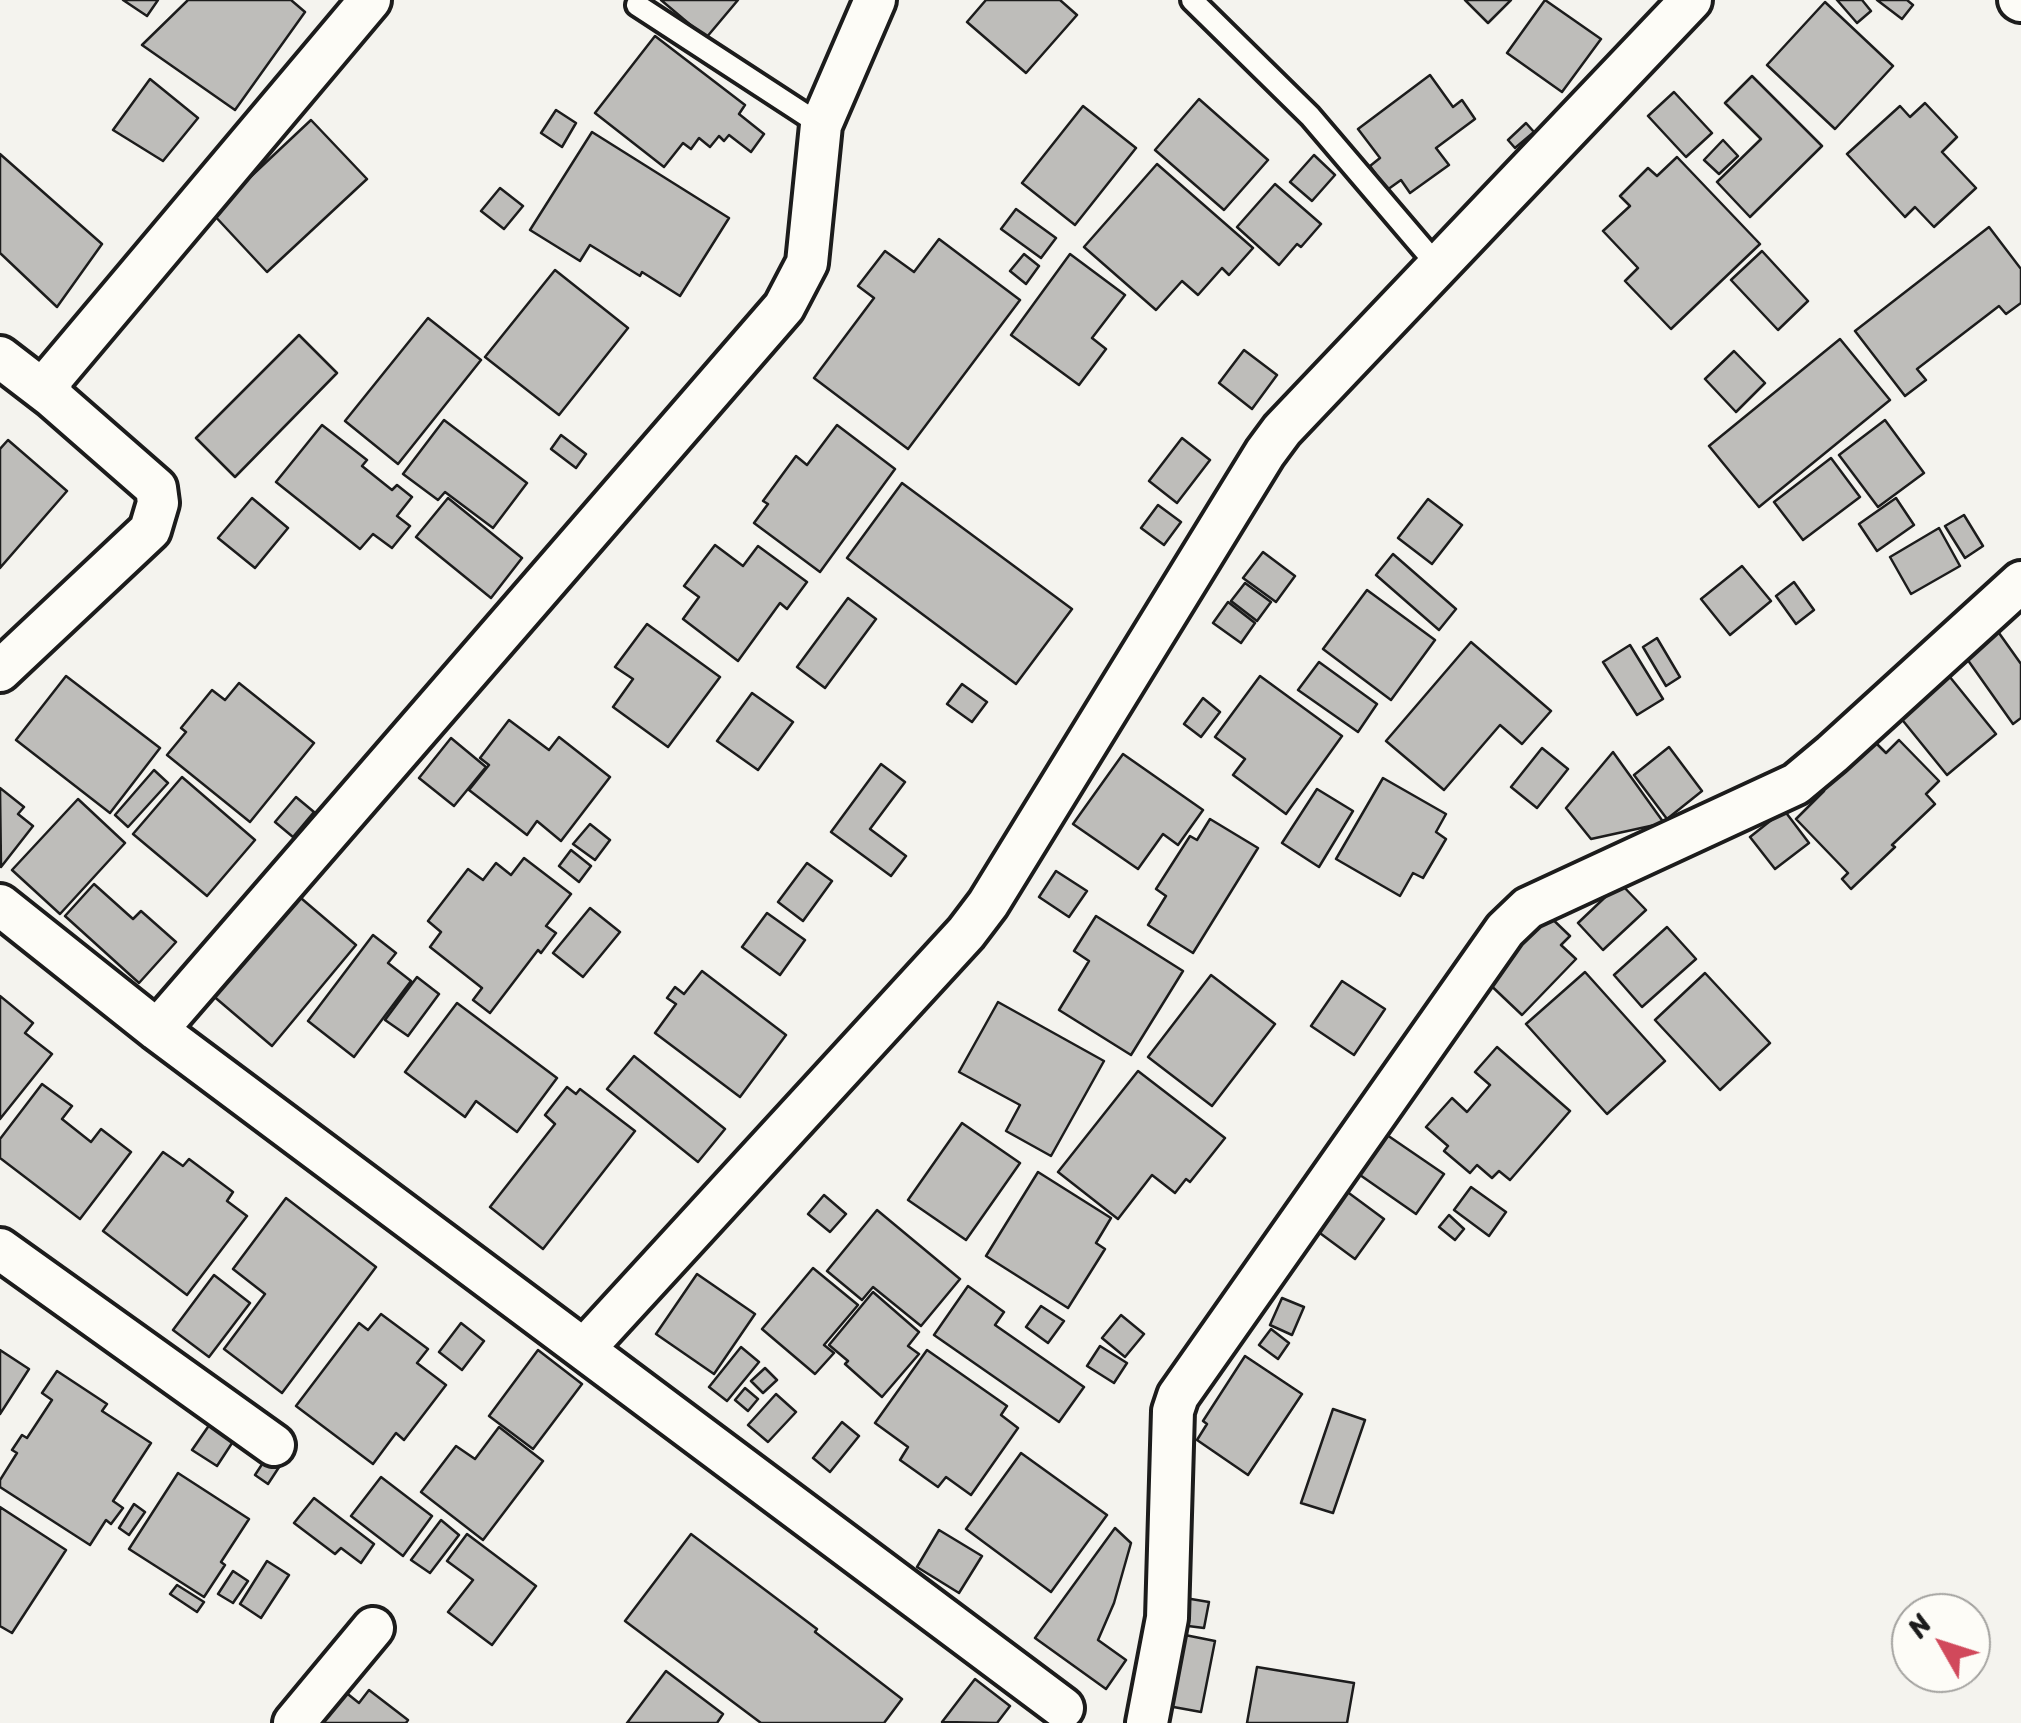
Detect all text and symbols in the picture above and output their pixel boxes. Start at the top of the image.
north arrow [1891,1593,1991,1693]
text: N [1894,1602,1944,1648]

